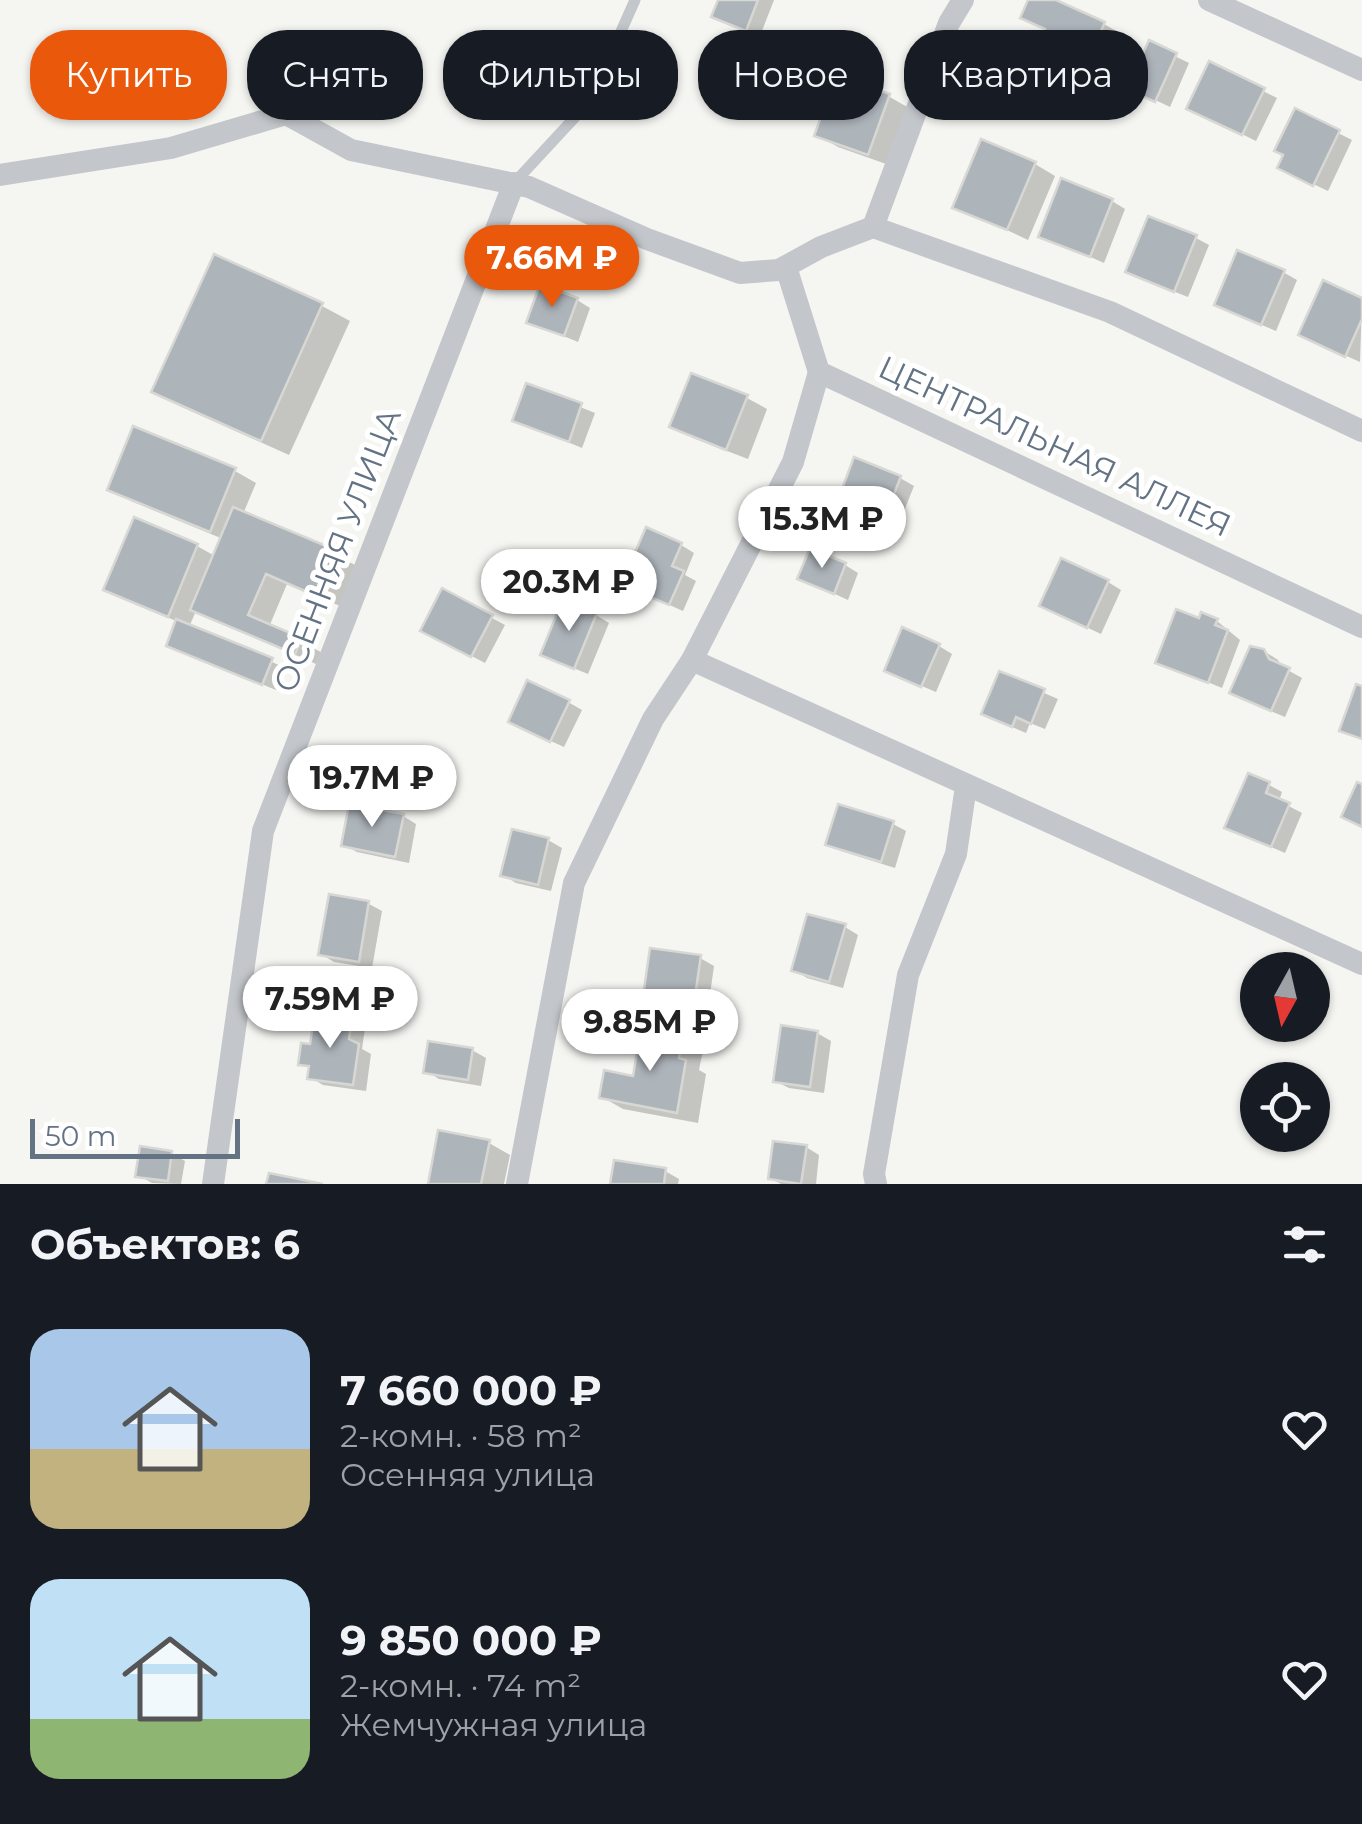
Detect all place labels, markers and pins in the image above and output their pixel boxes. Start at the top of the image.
pin: 7.66M ₽ [460,225,644,310]
pin: 15.3M ₽ [730,486,914,571]
pin: 20.3M ₽ [477,549,661,634]
pin: 19.7M ₽ [280,745,464,830]
pin: 7.59M ₽ [238,966,422,1051]
pin: 9.85M ₽ [558,989,742,1074]

